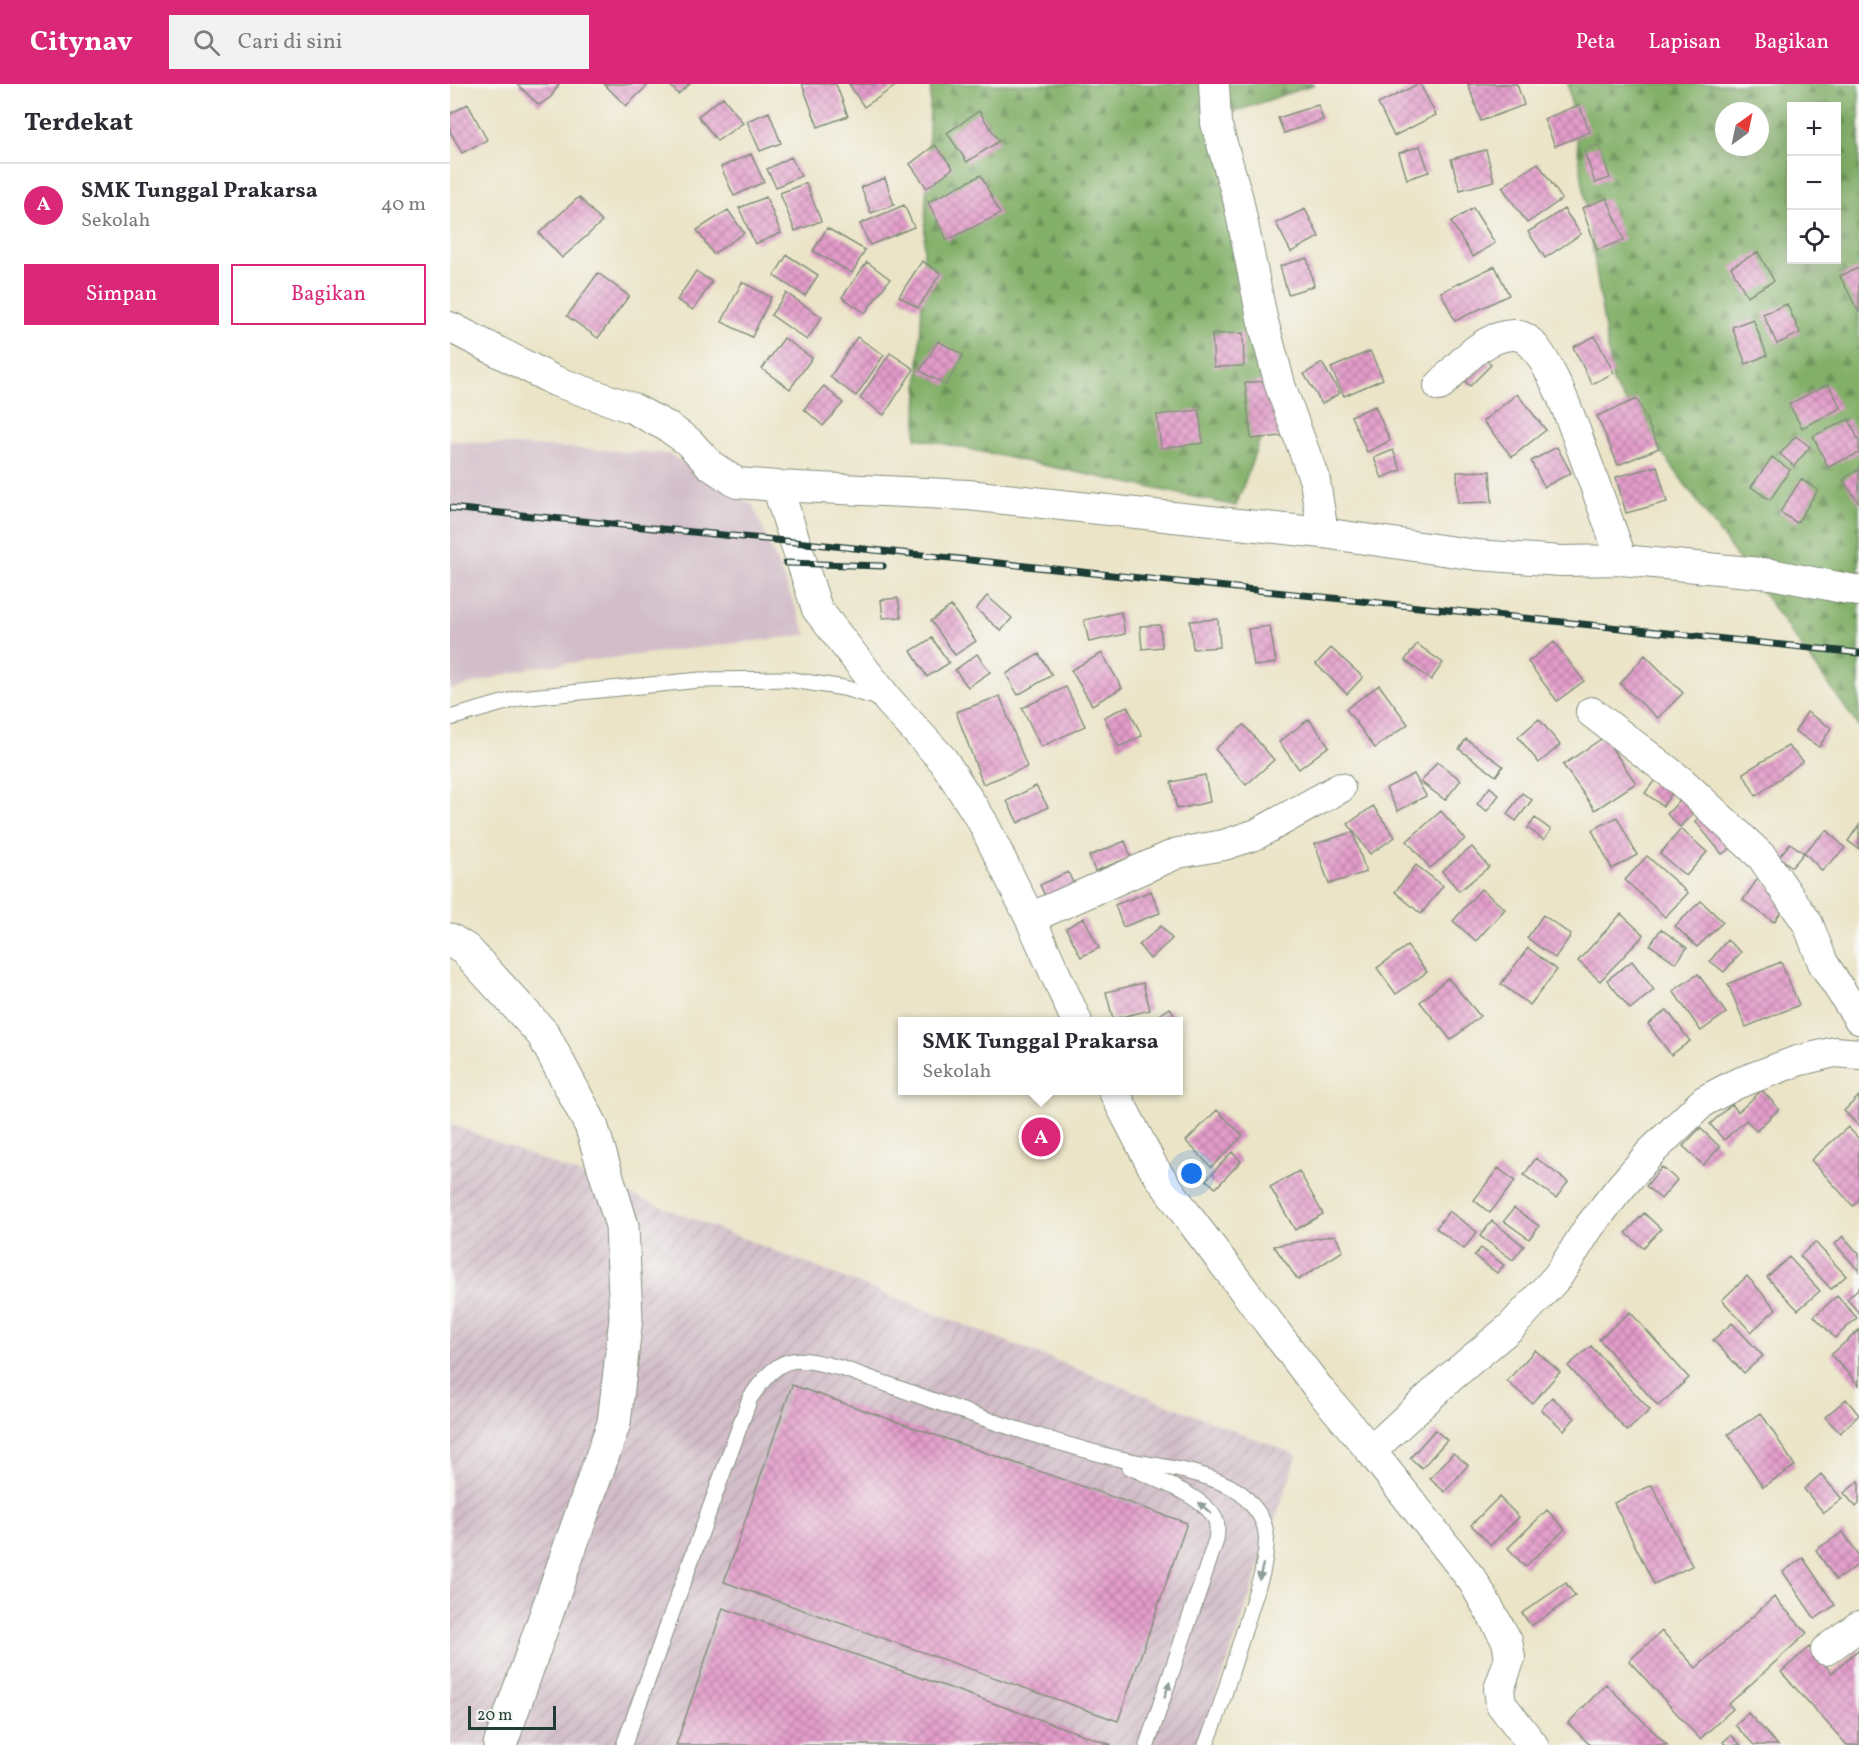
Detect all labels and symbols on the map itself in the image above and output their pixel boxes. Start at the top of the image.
north arrow [1715,102,1769,156]
pin: A [1022,1114,1060,1160]
your location [1177,1159,1206,1188]
one-way arrow [1198,1502,1213,1515]
one-way arrow [1256,1563,1266,1581]
one-way arrow [1162,1681,1172,1699]
scale bar [468,1703,556,1730]

